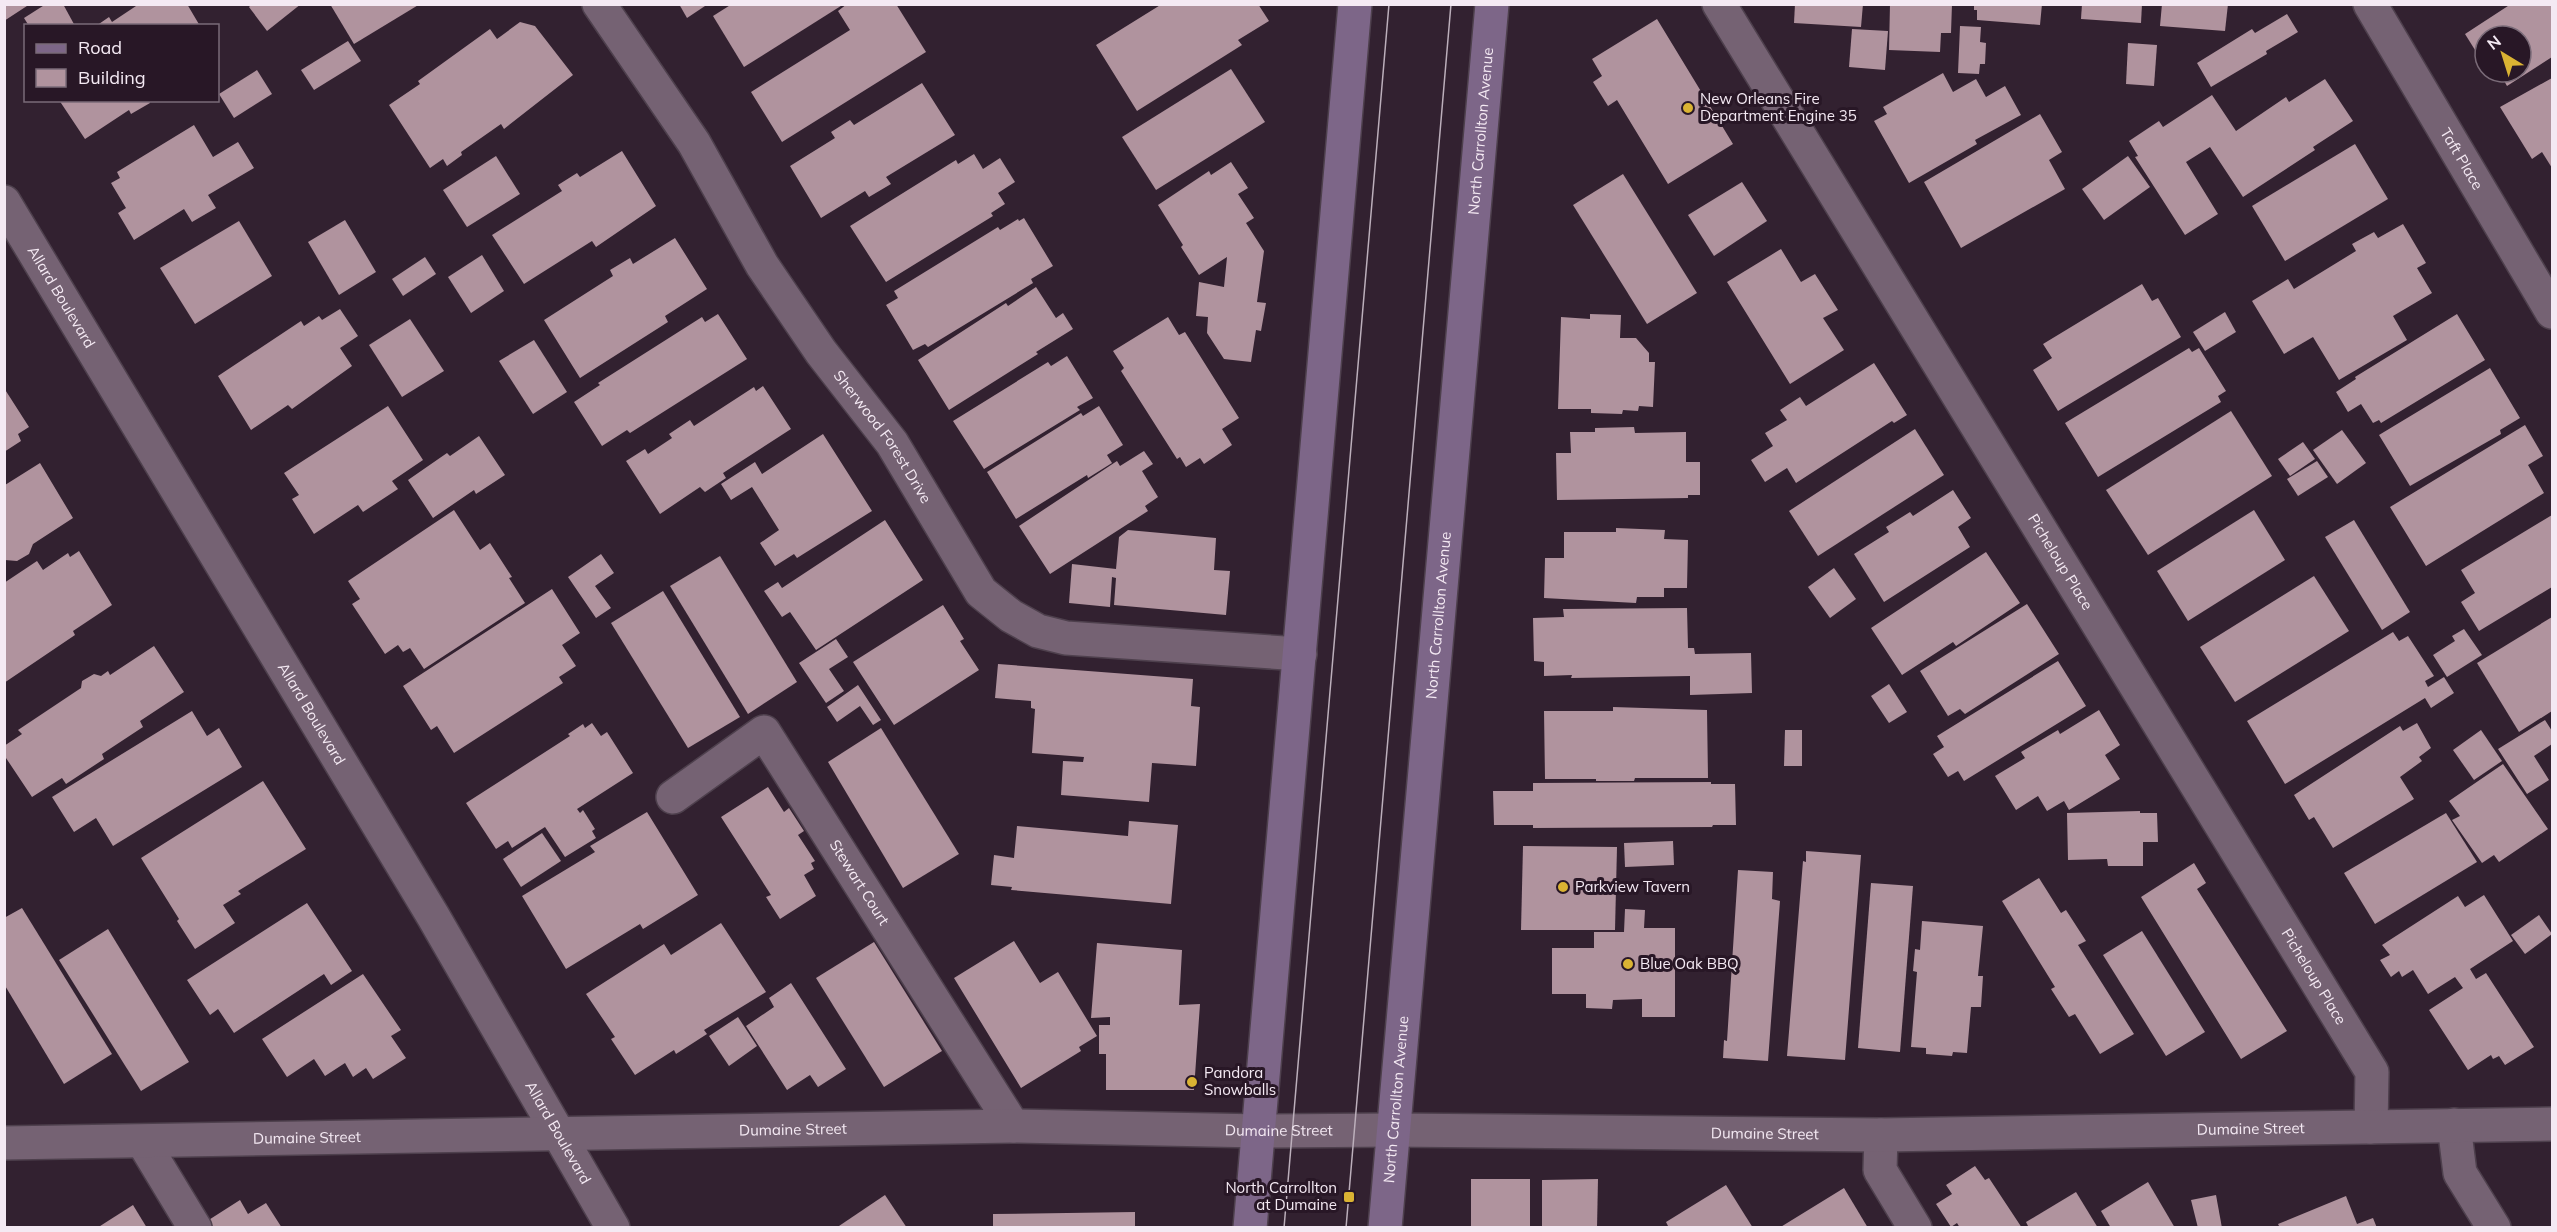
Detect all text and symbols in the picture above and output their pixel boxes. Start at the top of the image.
legend [24,24,219,102]
north arrow [2473,24,2533,84]
text: N [2483,31,2505,54]
text: Road [78,36,122,59]
street label: North Carrollton Avenue [1464,47,1497,216]
text: Building [78,66,146,89]
place label: New Orleans Fire Department Engine 35 [1700,89,1857,125]
marker: New Orleans Fire Department Engine 35 [1681,101,1695,115]
street label: Taft Place [2436,124,2488,193]
street label: Allard Boulevard [24,242,100,351]
street label: Sherwood Forest Drive [830,366,936,507]
street label: Picheloup Place [2024,510,2097,613]
street label: North Carrollton Avenue [1421,531,1455,700]
street label: Allard Boulevard [274,659,350,768]
street label: Stewart Court [825,836,894,929]
place label: Parkview Tavern [1575,877,1690,896]
marker: Parkview Tavern [1556,880,1570,894]
street label: Picheloup Place [2277,925,2351,1028]
place label: Blue Oak BBQ [1640,954,1739,973]
marker: Blue Oak BBQ [1621,957,1635,971]
street label: North Carrollton Avenue [1379,1015,1413,1184]
place label: Pandora Snowballs [1204,1063,1276,1099]
marker: Pandora Snowballs [1185,1075,1199,1089]
street label: Allard Boulevard [521,1077,596,1187]
street label: Dumaine Street [2197,1118,2305,1139]
street label: Dumaine Street [739,1119,847,1140]
street label: Dumaine Street [1225,1120,1333,1140]
street label: Dumaine Street [1711,1123,1819,1143]
street label: Dumaine Street [253,1127,361,1148]
place label: North Carrollton at Dumaine [1225,1178,1337,1214]
marker: North Carrollton at Dumaine [1342,1190,1356,1204]

